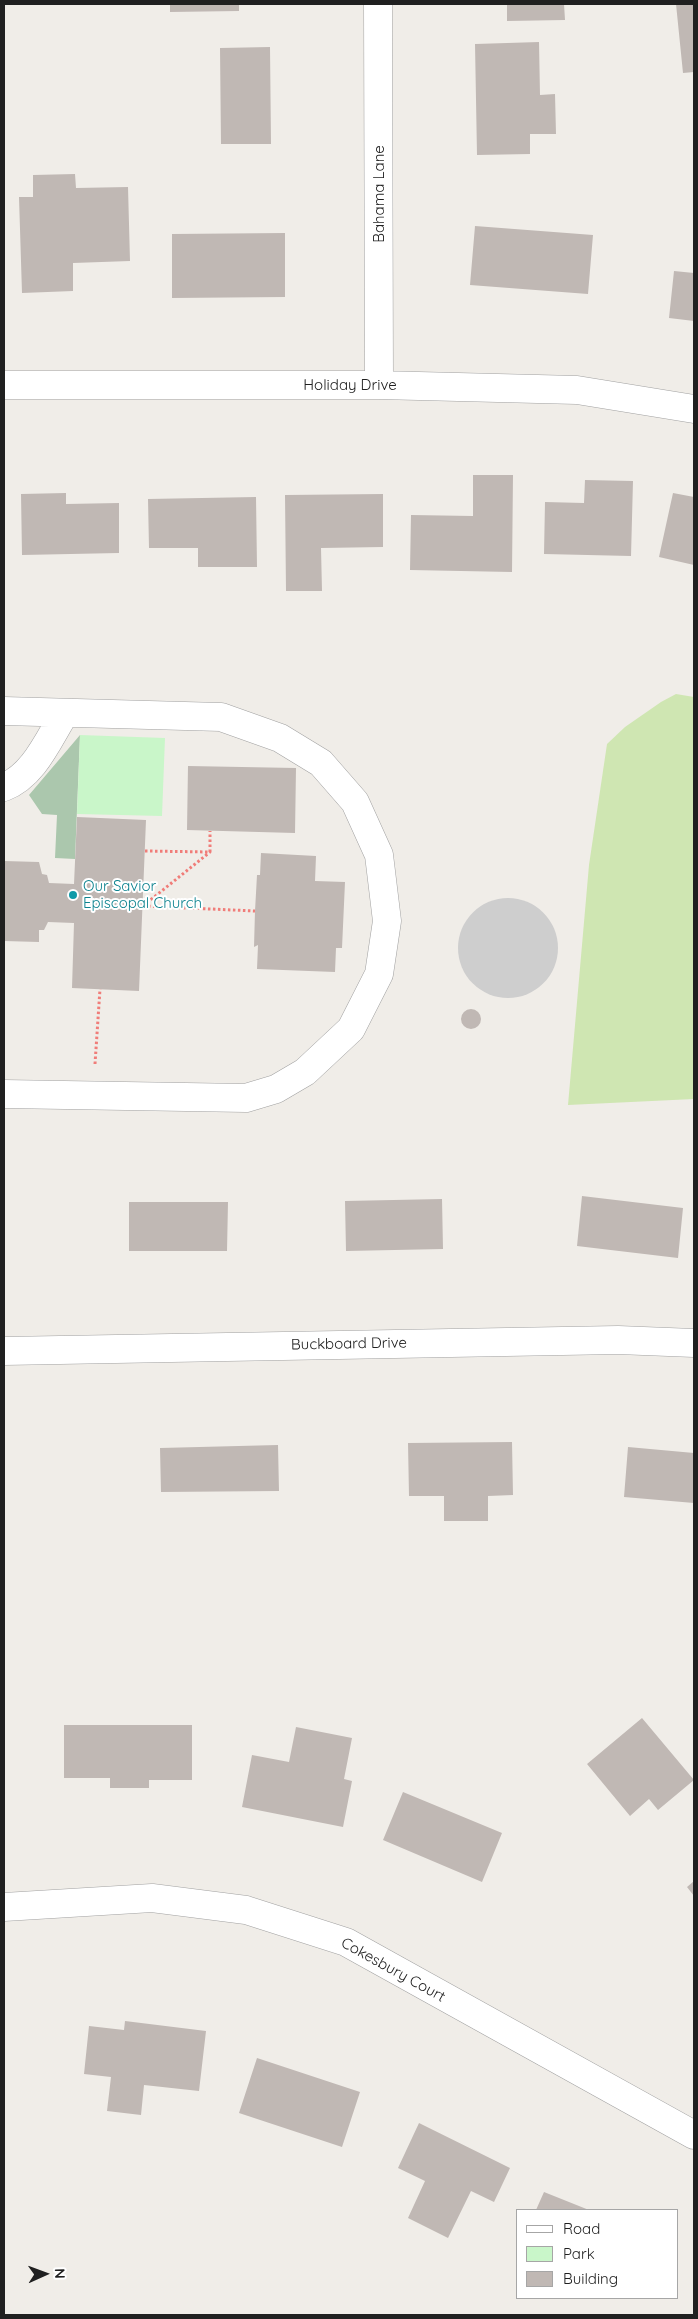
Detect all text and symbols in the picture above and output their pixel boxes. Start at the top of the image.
street label: Bahama Lane [370,145,388,243]
street label: Holiday Drive [303,376,397,394]
place label: Our Savior Episcopal Church [83,877,202,912]
marker: Our Savior Episcopal Church [67,889,79,901]
street label: Buckboard Drive [291,1334,407,1354]
street label: Cokesbury Court [338,1934,448,2006]
legend [516,2209,678,2299]
text: Road [563,2219,600,2238]
text: Park [563,2244,595,2263]
north arrow [20,2249,70,2299]
text: N [51,2268,69,2279]
text: Building [563,2269,618,2288]

